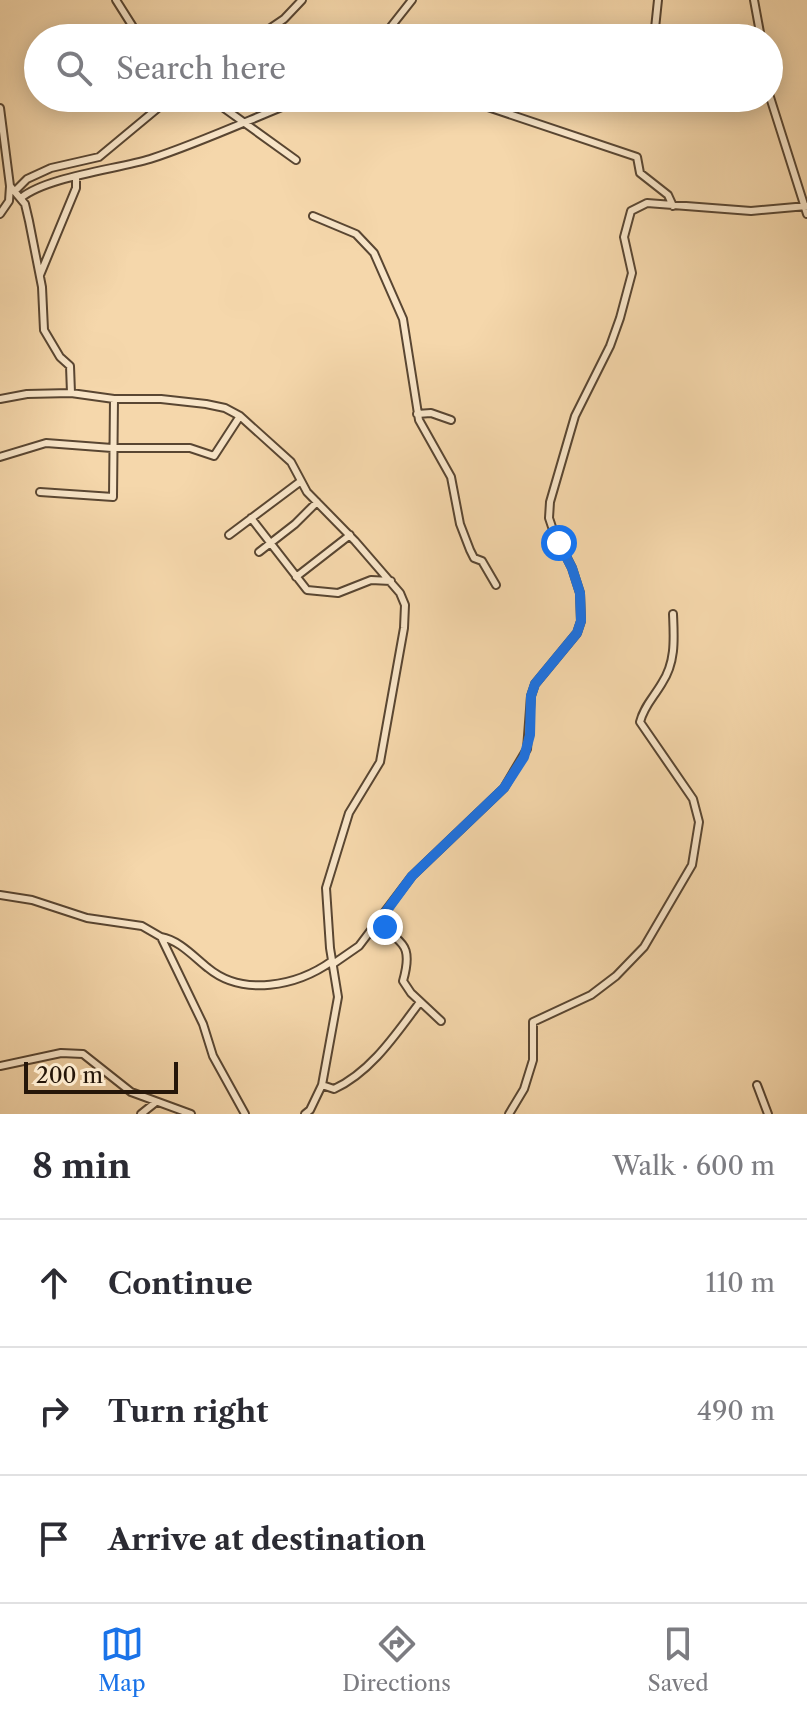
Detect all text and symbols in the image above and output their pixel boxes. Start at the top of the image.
search box [24,24,783,112]
icon: search [52,46,96,90]
text: Search here [116,50,286,87]
route start [541,525,577,561]
route end [367,909,403,945]
scale bar [24,1058,178,1094]
text: 200 m [36,1062,103,1089]
text: 8 min [32,1145,131,1187]
text: Walk · 600 m [612,1150,775,1182]
icon: ahead [32,1261,76,1305]
text: Continue [108,1265,253,1302]
text: 110 m [706,1267,775,1299]
icon: right [32,1389,76,1433]
text: Turn right [108,1393,268,1430]
text: 490 m [697,1395,775,1427]
icon: arrive [32,1517,76,1561]
text: Arrive at destination [108,1521,426,1558]
tab: Map [98,1622,146,1697]
tab: Directions [342,1622,451,1697]
tab: Saved [648,1622,709,1697]

